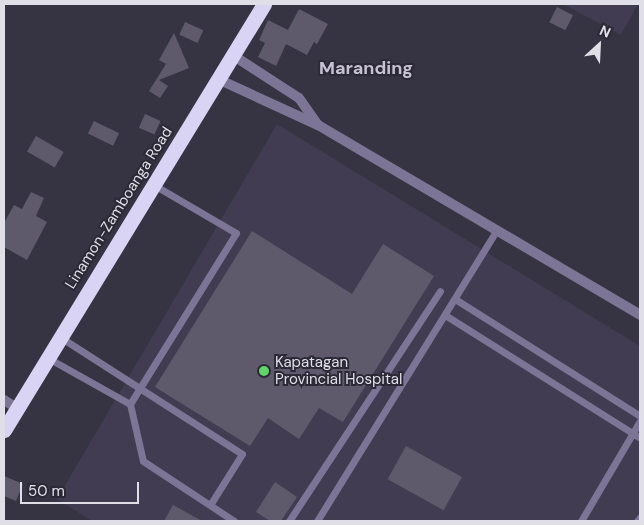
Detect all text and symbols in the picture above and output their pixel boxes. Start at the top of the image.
north arrow [574,20,624,70]
text: N [597,21,614,42]
district label: Maranding [319,57,413,79]
street label: Linamon-Zamboanga Road [62,124,176,292]
place label: Kapatagan Provincial Hospital [275,353,402,388]
marker: Kapatagan Provincial Hospital [257,364,271,378]
scale bar [22,472,141,504]
text: 50 m [28,481,65,501]

